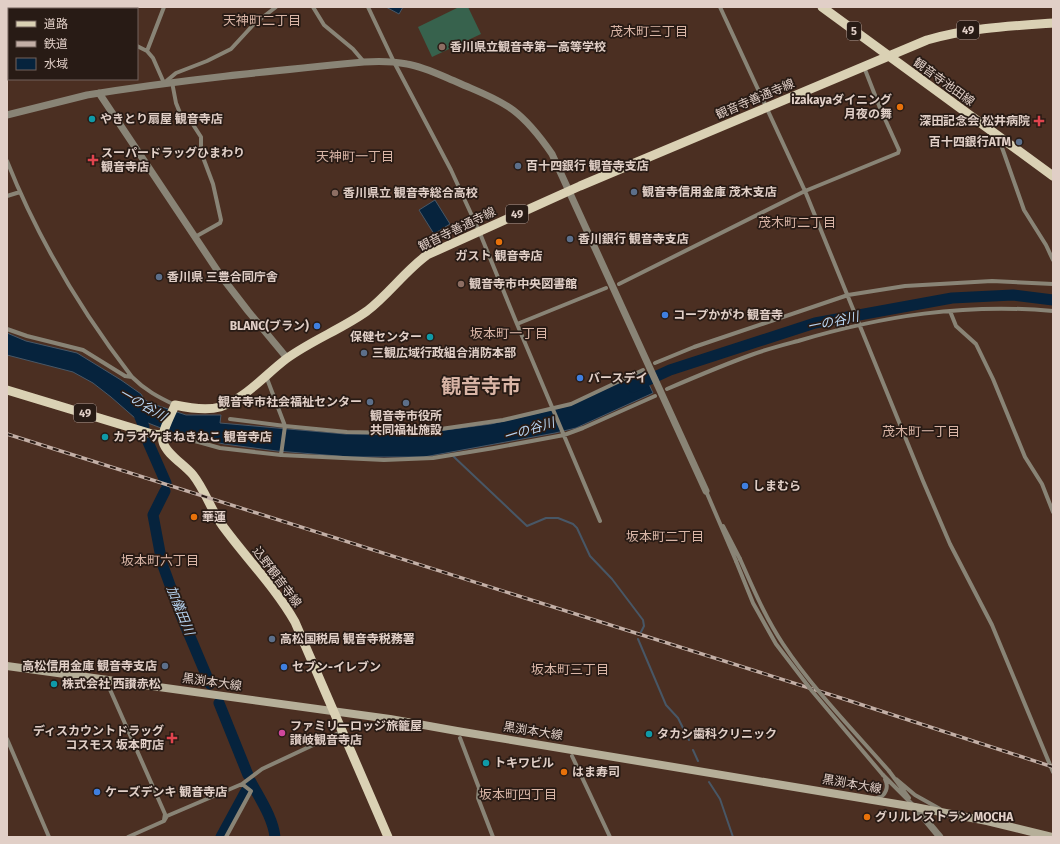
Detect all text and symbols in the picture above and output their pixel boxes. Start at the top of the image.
legend [8,8,138,80]
district label: 天神町二丁目 [223,13,301,28]
text: 道路 [44,17,68,31]
road number: 49 [957,21,979,39]
road number: 5 [847,22,861,40]
district label: 茂木町三丁目 [610,24,688,39]
text: 鉄道 [44,37,68,51]
place label: 香川県立観音寺第一高等学校 [450,40,606,54]
marker: 香川県立観音寺第一高等学校 [437,42,447,52]
street label: 観音寺池田線 [911,55,977,109]
text: 水域 [44,57,68,71]
street label: 観音寺善通寺線 [714,76,796,122]
place label: izakayaダイニング 月夜の舞 [791,93,892,121]
marker: izakayaダイニング 月夜の舞 [895,102,905,112]
place label: やきとり扇屋 観音寺店 [100,112,223,126]
marker: やきとり扇屋 観音寺店 [87,114,97,124]
place label: 深田記念会 松井病院 [919,114,1030,128]
marker: 深田記念会 松井病院 [1033,115,1045,127]
place label: 百十四銀行ATM [929,135,1012,149]
marker: 百十四銀行ATM [1014,137,1024,147]
place label: スーパードラッグひまわり 観音寺店 [101,146,245,174]
district label: 天神町一丁目 [316,149,394,164]
marker: スーパードラッグひまわり 観音寺店 [88,155,98,165]
place label: 百十四銀行 観音寺支店 [526,159,649,173]
marker: 百十四銀行 観音寺支店 [513,161,523,171]
place label: 観音寺信用金庫 茂木支店 [642,185,777,199]
place label: 香川県立 観音寺総合高校 [343,186,478,200]
marker: 観音寺信用金庫 茂木支店 [629,187,639,197]
marker: 香川県立 観音寺総合高校 [330,188,340,198]
street label: 観音寺善通寺線 [416,204,498,254]
road number: 49 [506,205,528,223]
district label: 茂木町二丁目 [758,215,836,230]
place label: 香川銀行 観音寺支店 [578,232,689,246]
marker: 香川銀行 観音寺支店 [565,234,575,244]
marker: ガスト 観音寺店 [494,237,504,247]
place label: ガスト 観音寺店 [456,249,542,263]
place label: 香川県 三豊合同庁舎 [167,270,278,284]
marker: 香川県 三豊合同庁舎 [154,272,164,282]
place label: 観音寺市中央図書館 [469,277,577,291]
marker: 観音寺市中央図書館 [456,279,466,289]
place label: コープかがわ 観音寺 [673,308,783,322]
water label: 一の谷川 [806,308,862,334]
marker: コープかがわ 観音寺 [660,310,670,320]
place label: BLANC(ブラン) [230,319,309,333]
marker: BLANC(ブラン) [312,321,322,331]
district label: 坂本町一丁目 [470,326,548,341]
place label: 保健センター [350,330,422,344]
marker: 保健センター [425,332,435,342]
place label: 三観広域行政組合消防本部 [372,346,516,360]
marker: 三観広域行政組合消防本部 [359,348,369,358]
place label: バースデイ [588,371,647,385]
marker: バースデイ [575,373,585,383]
district label: 観音寺市 [441,374,521,398]
water label: 一の谷川 [116,385,171,425]
place label: 観音寺市社会福祉センター [218,395,362,409]
marker: 観音寺市社会福祉センター [365,397,375,407]
marker: 観音寺市役所 共同福祉施設 [401,398,411,408]
road number: 49 [74,404,96,422]
place label: 観音寺市役所 共同福祉施設 [370,409,442,437]
water label: 一の谷川 [502,414,558,444]
district label: 茂木町一丁目 [882,424,960,439]
place label: カラオケまねきねこ 観音寺店 [113,430,272,444]
marker: カラオケまねきねこ 観音寺店 [100,432,110,442]
place label: しまむら [753,479,801,493]
marker: しまむら [740,481,750,491]
place label: 華蓮 [202,510,226,524]
marker: 華蓮 [189,512,199,522]
district label: 坂本町二丁目 [626,529,704,544]
street label: 込野観音寺線 [250,544,304,610]
district label: 坂本町六丁目 [121,553,199,568]
water label: 加儀田川 [164,583,198,639]
place label: 高松国税局 観音寺税務署 [280,632,415,646]
marker: 高松国税局 観音寺税務署 [267,634,277,644]
place label: 高松信用金庫 観音寺支店 [22,659,157,673]
place label: セブン-イレブン [292,660,381,674]
marker: 高松信用金庫 観音寺支店 [160,661,170,671]
marker: セブン-イレブン [279,662,289,672]
district label: 坂本町三丁目 [531,662,609,677]
street label: 黒渕本大線 [181,671,243,693]
place label: 株式会社 西讃赤松 [62,677,161,691]
marker: 株式会社 西讃赤松 [49,679,59,689]
place label: ファミリーロッジ旅籠屋 讃岐観音寺店 [290,719,422,747]
street label: 黒渕本大線 [502,719,564,743]
place label: ディスカウントドラッグ コスモス 坂本町店 [33,724,164,752]
place label: タカシ歯科クリニック [657,727,777,741]
marker: ファミリーロッジ旅籠屋 讃岐観音寺店 [277,728,287,738]
marker: タカシ歯科クリニック [644,729,654,739]
marker: ディスカウントドラッグ コスモス 坂本町店 [167,733,177,743]
place label: トキワビル [494,756,554,770]
marker: トキワビル [481,758,491,768]
place label: はま寿司 [572,765,620,779]
marker: はま寿司 [559,767,569,777]
street label: 黒渕本大線 [821,772,883,796]
place label: ケーズデンキ 観音寺店 [105,785,227,799]
marker: ケーズデンキ 観音寺店 [92,787,102,797]
district label: 坂本町四丁目 [479,787,557,802]
place label: グリルレストラン MOCHA [875,810,1014,824]
marker: グリルレストラン MOCHA [862,812,872,822]

